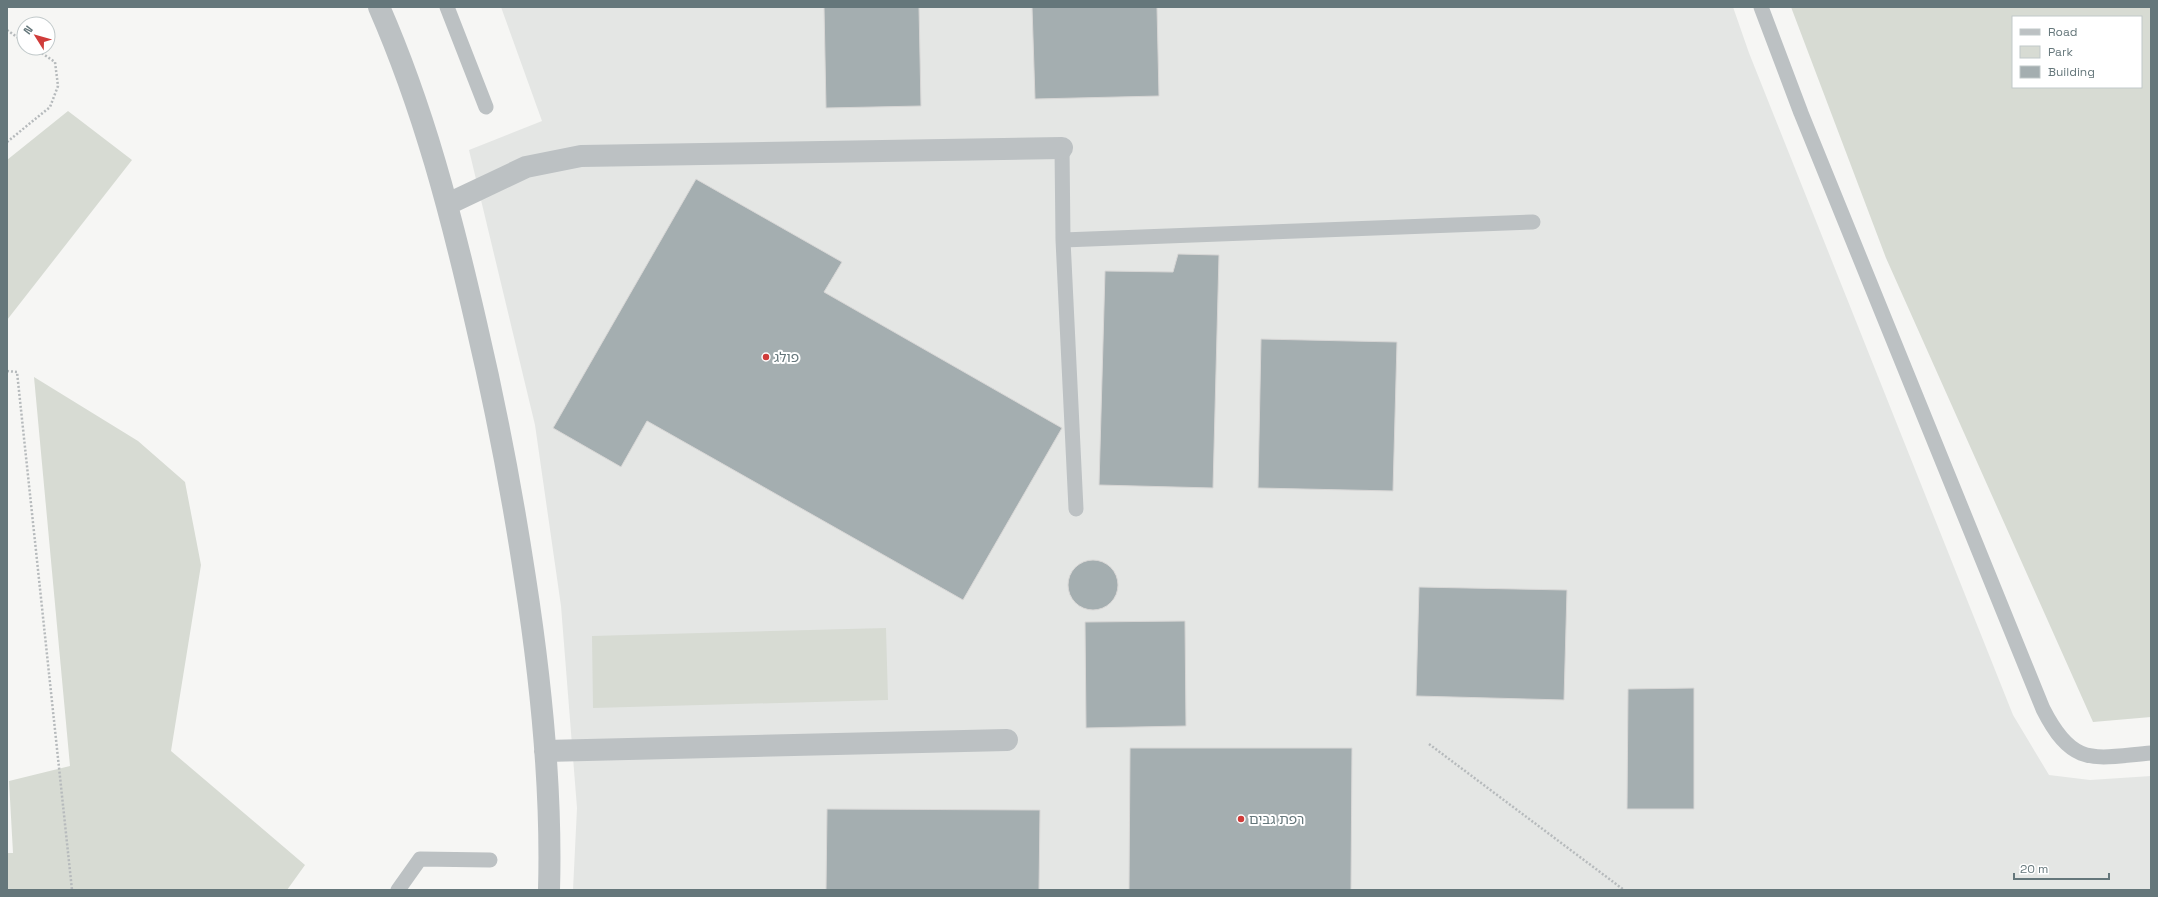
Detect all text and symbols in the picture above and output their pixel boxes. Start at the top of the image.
north arrow [16,16,56,56]
legend [2012,16,2142,88]
text: N [20,23,36,37]
text: Road [2048,24,2077,40]
text: Park [2048,44,2073,60]
text: Building [2048,64,2095,80]
place label: פולג [774,348,799,366]
marker: פולג [761,352,771,362]
place label: רפת גבים [1249,810,1304,828]
marker: רפת גבים [1236,814,1246,824]
scale bar [2014,855,2109,881]
text: 20 m [2020,861,2048,877]

